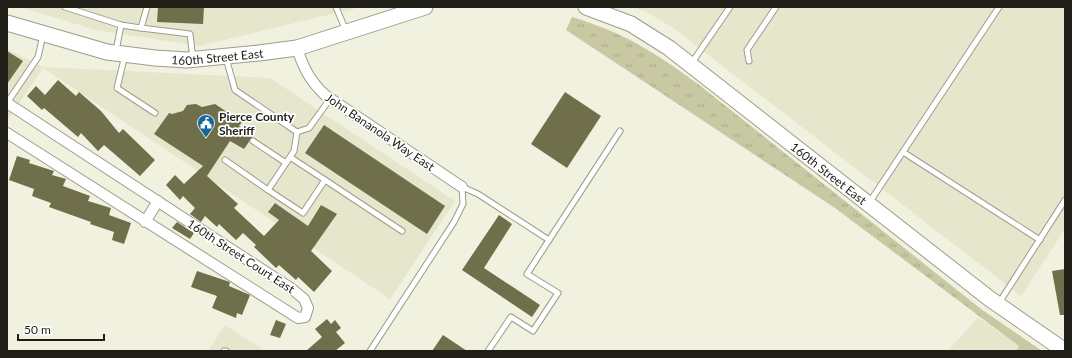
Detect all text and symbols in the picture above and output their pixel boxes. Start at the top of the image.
street label: 160th Street East [171,45,265,68]
street label: John Bananola Way East [323,90,438,175]
place label: Pierce County Sheriff [219,109,295,138]
public building icon: Pierce County Sheriff [196,113,216,138]
street label: 160th Street East [788,139,870,208]
street label: 160th Street Court East [184,216,298,297]
scale bar [18,316,104,342]
text: 50 m [24,322,51,337]

